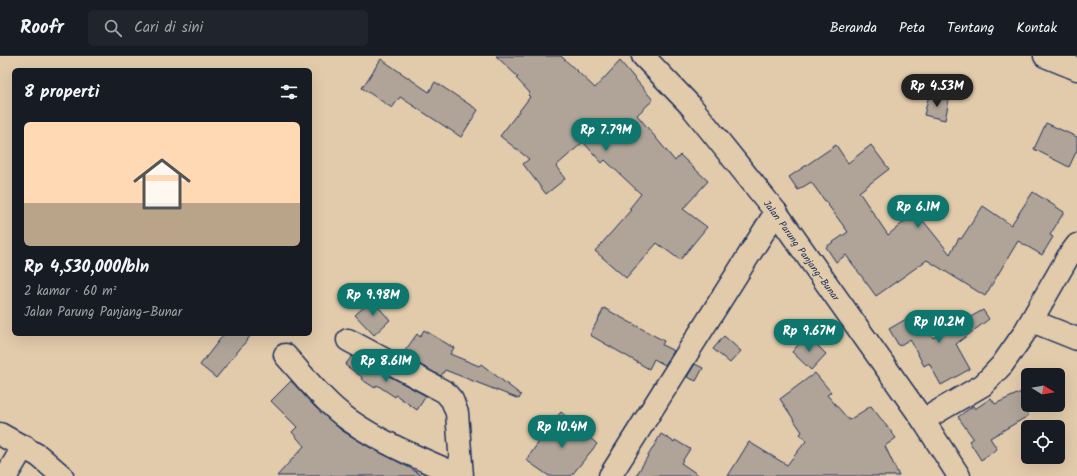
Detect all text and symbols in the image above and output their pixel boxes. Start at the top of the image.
search box [88,10,368,46]
text: Roofr [20,13,64,43]
text: Cari di sini [134,16,203,40]
icon: search [102,17,124,39]
text: Beranda [830,17,877,39]
text: Peta [899,17,925,39]
text: Tentang [947,17,994,39]
text: Kontak [1016,17,1057,39]
pin: Rp 4.53M [896,74,978,108]
text: Rp 4.53M [910,76,964,97]
text: 8 properti [24,79,99,106]
icon: filters [278,81,300,103]
pin: Rp 7.79M [565,118,647,152]
text: Rp 7.79M [580,120,632,141]
icon: home [126,148,198,220]
pin: Rp 6.1M [881,195,955,229]
street label: Jalan Parung Panjang–Bunar [759,197,844,305]
text: Rp 6.1M [896,197,940,218]
text: Rp 4,530,000/bln [24,254,149,281]
text: 2 kamar · 60 m² [24,281,117,302]
pin: Rp 9.98M [332,283,414,317]
text: Rp 9.98M [346,285,400,306]
text: Jalan Parung Panjang–Bunar [24,302,182,323]
pin: Rp 10.2M [898,310,980,344]
text: Rp 10.2M [914,312,964,333]
pin: Rp 9.67M [768,319,850,353]
text: Rp 9.67M [783,321,835,342]
pin: Rp 8.61M [345,349,427,383]
text: Rp 8.61M [360,351,412,372]
north arrow [1021,368,1065,412]
map controls [1021,368,1065,464]
pin: Rp 10.4M [521,415,603,449]
text: Rp 10.4M [537,417,587,438]
button: locate [1021,420,1065,464]

